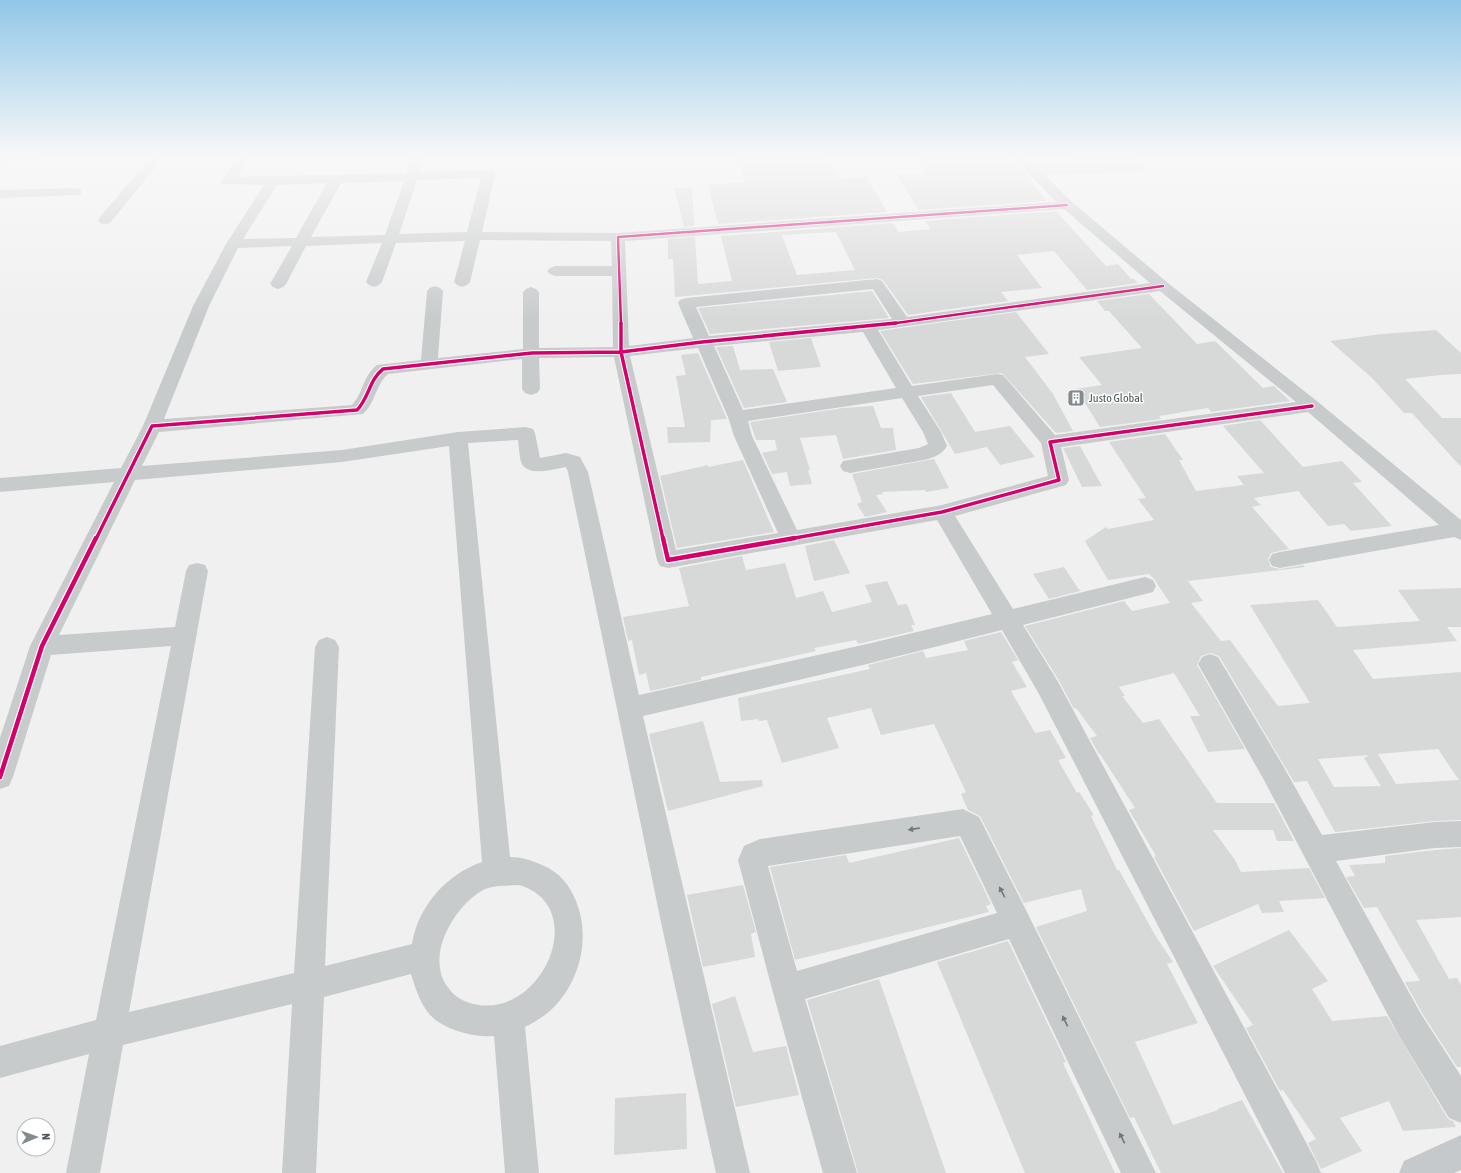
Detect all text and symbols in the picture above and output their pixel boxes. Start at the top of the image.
building icon: Justo Global [1066,388,1086,408]
place label: Justo Global [1089,391,1144,405]
one-way arrow [908,826,921,832]
one-way arrow [999,886,1005,898]
one-way arrow [1062,1015,1068,1027]
north arrow [16,1117,56,1157]
one-way arrow [1119,1132,1125,1144]
text: N [40,1133,52,1140]

